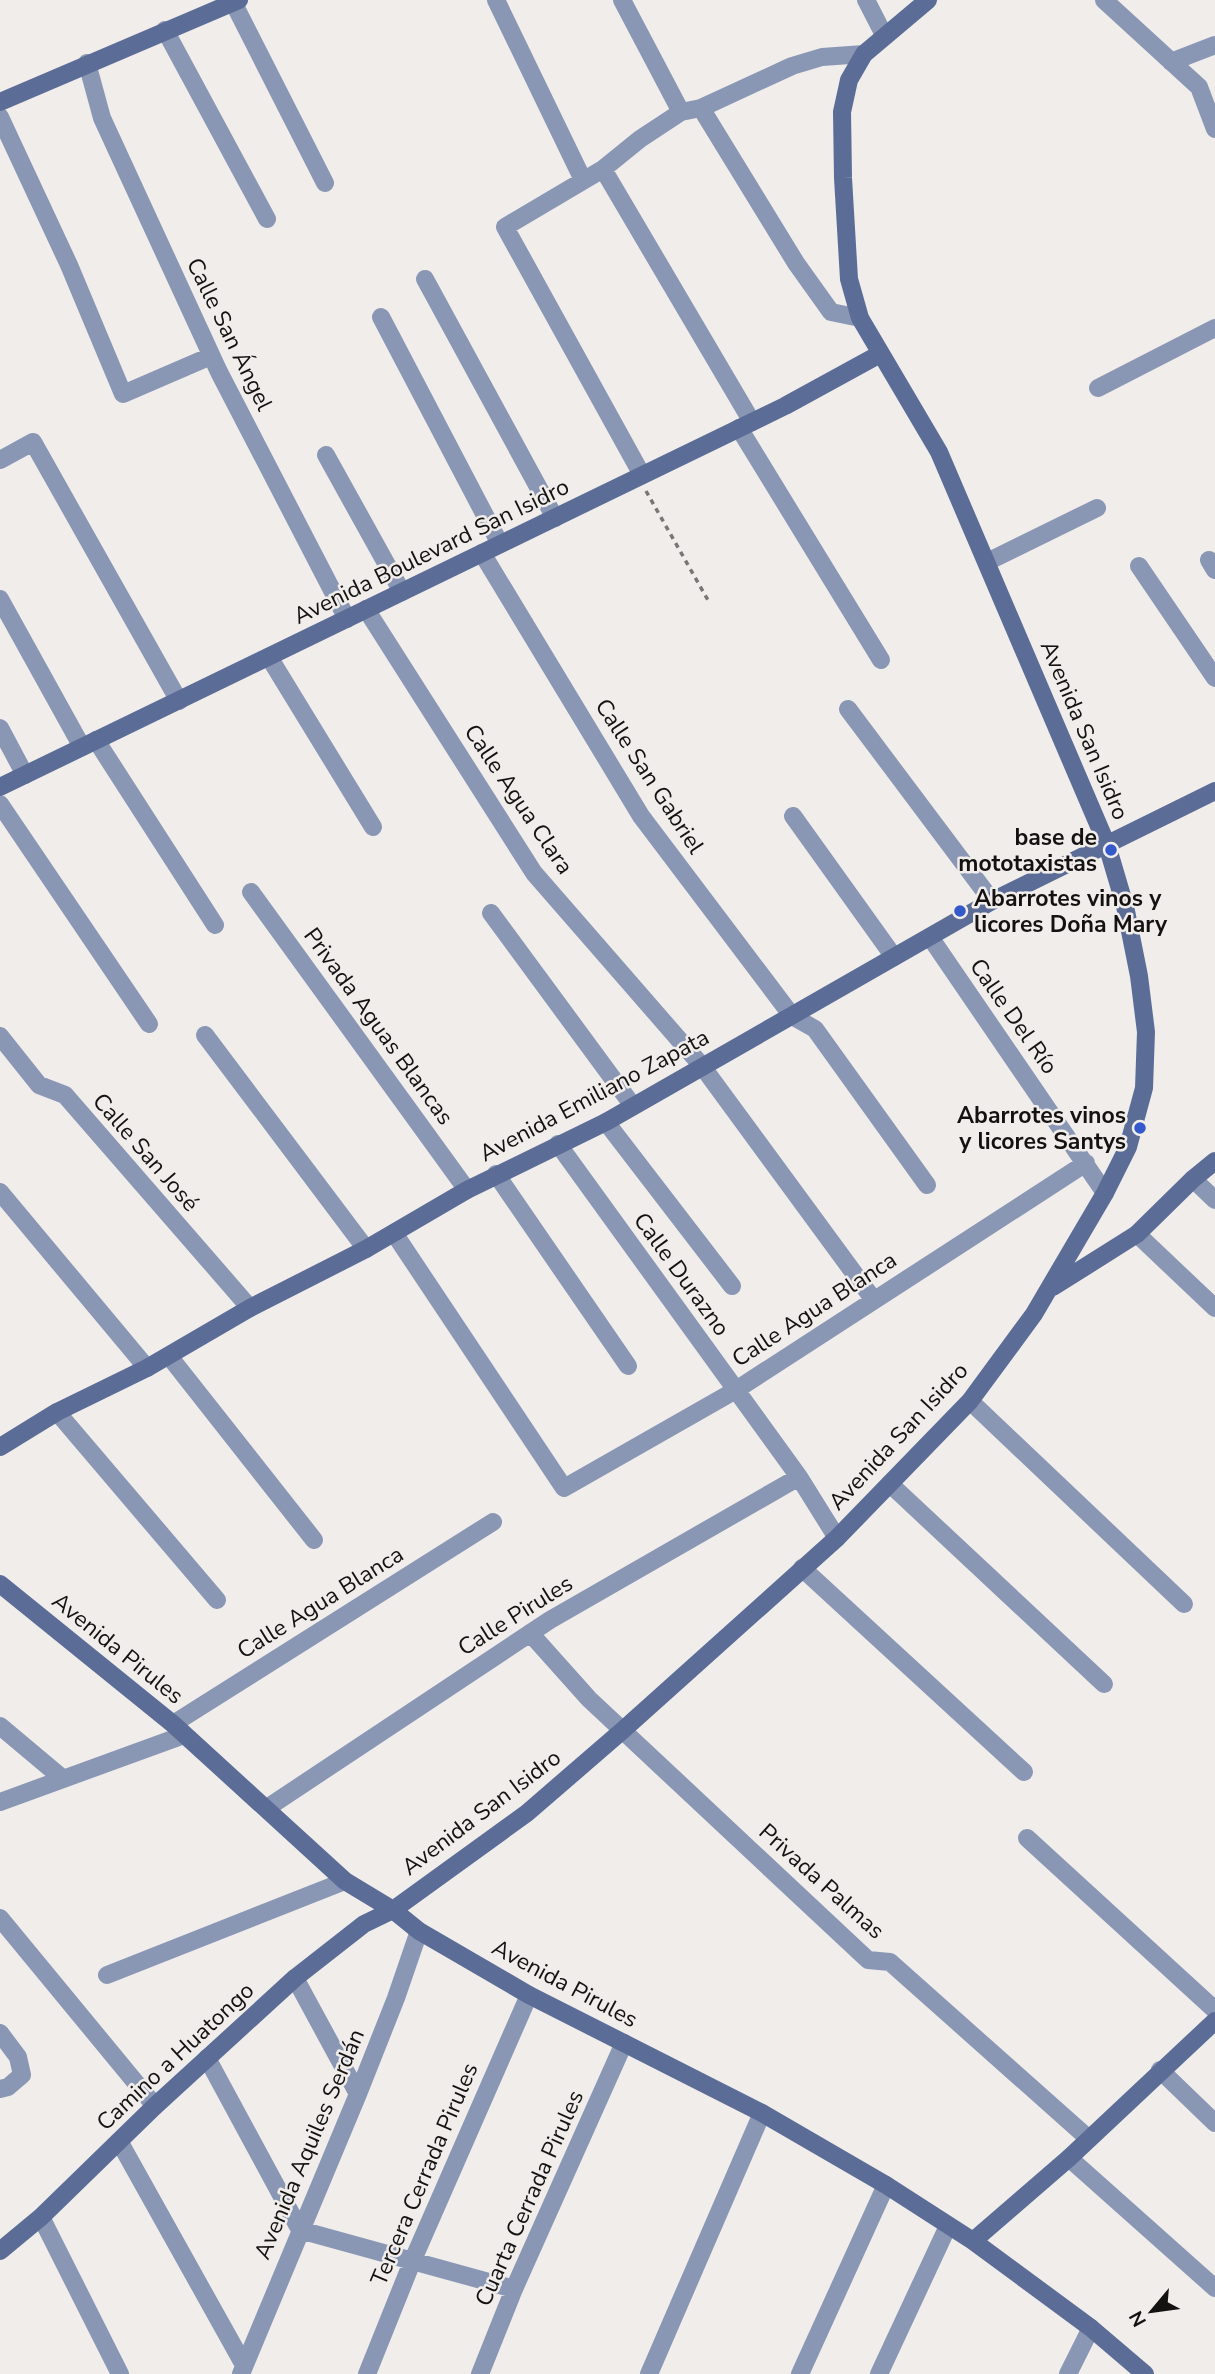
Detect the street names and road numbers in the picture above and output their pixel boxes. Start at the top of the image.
street label: Calle San Ángel [179,253,280,416]
street label: Avenida Boulevard San Isidro [288,471,574,632]
street label: Avenida San Isidro [1033,636,1136,825]
street label: Calle San Gabriel [588,693,711,860]
street label: Calle Agua Clara [457,718,580,880]
street label: Privada Aguas Blancas [296,921,461,1131]
street label: Calle Del Río [962,952,1065,1080]
street label: Avenida Emiliano Zapata [474,1022,714,1169]
street label: Calle San José [85,1086,206,1218]
street label: Calle Durazno [626,1206,737,1342]
street label: Calle Agua Blanca [726,1245,903,1374]
street label: Avenida San Isidro [822,1356,975,1517]
street label: Calle Agua Blanca [231,1539,409,1666]
street label: Calle Pirules [452,1568,579,1663]
street label: Avenida Pirules [45,1586,190,1711]
street label: Avenida San Isidro [395,1742,567,1883]
street label: Privada Palmas [752,1817,891,1946]
street label: Avenida Pirules [486,1932,643,2035]
street label: Camino a Huatongo [90,1975,261,2138]
street label: Avenida Aquiles Serdán [247,2024,372,2264]
street label: Tercera Cerrada Pirules [363,2058,485,2290]
street label: Cuarta Cerrada Pirules [468,2085,591,2311]

